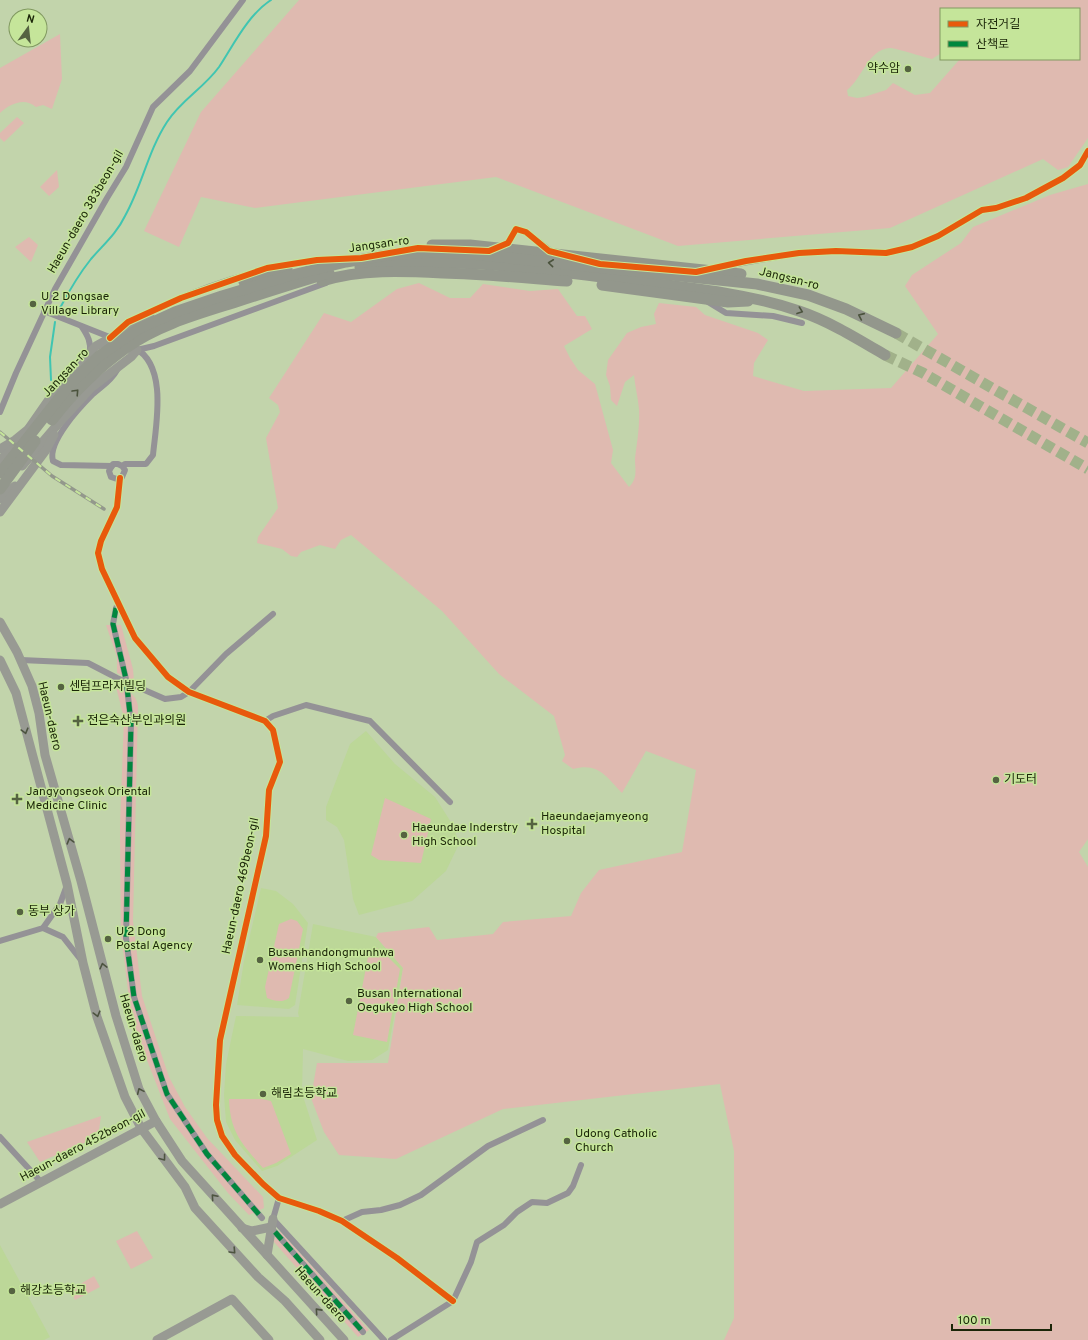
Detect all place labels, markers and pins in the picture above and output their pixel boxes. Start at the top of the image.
place label: 약수암 [867,61,900,77]
marker: 약수암 [903,64,913,74]
place label: U 2 Dongsae Village Library [41,289,119,319]
marker: U 2 Dongsae Village Library [28,299,38,309]
place label: 센텀프라자빌딩 [69,679,146,695]
marker: 센텀프라자빌딩 [56,682,66,692]
place label: 전은숙산부인과의원 [87,713,186,729]
marker: 전은숙산부인과의원 [72,715,84,727]
place label: 기도터 [1004,772,1037,788]
marker: 기도터 [991,775,1001,785]
place label: Jangyongseok Oriental Medicine Clinic [26,784,151,814]
marker: Jangyongseok Oriental Medicine Clinic [11,793,23,805]
place label: Haeundaejamyeong Hospital [541,809,648,839]
marker: Haeundaejamyeong Hospital [526,818,538,830]
place label: Haeundae Inderstry High School [412,820,518,850]
marker: Haeundae Inderstry High School [399,830,409,840]
place label: 동부 상가 [28,904,75,920]
marker: 동부 상가 [15,907,25,917]
place label: U 2 Dong Postal Agency [116,924,193,954]
marker: U 2 Dong Postal Agency [103,934,113,944]
place label: Busanhandongmunhwa Womens High School [268,945,394,975]
marker: Busanhandongmunhwa Womens High School [255,955,265,965]
place label: Busan International Oegukeo High School [357,986,472,1016]
marker: Busan International Oegukeo High School [344,996,354,1006]
place label: 해림초등학교 [271,1086,337,1102]
marker: 해림초등학교 [258,1089,268,1099]
place label: Udong Catholic Church [575,1126,657,1156]
marker: Udong Catholic Church [562,1136,572,1146]
place label: 해강초등학교 [20,1283,86,1299]
marker: 해강초등학교 [7,1286,17,1296]

